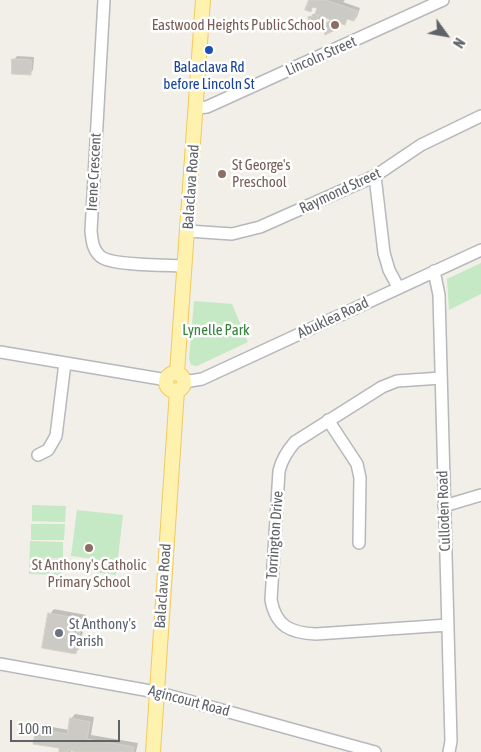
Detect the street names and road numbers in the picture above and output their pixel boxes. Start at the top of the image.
street label: Lincoln Street [283,32,359,80]
street label: Irene Crescent [83,132,105,212]
street label: Balaclava Road [179,144,203,230]
street label: Raymond Street [296,164,384,218]
street label: Abuklea Road [294,294,372,342]
street label: Culloden Road [434,470,454,552]
street label: Torrington Drive [263,490,287,580]
street label: Balaclava Road [151,543,175,629]
street label: Agincourt Road [146,681,232,721]

